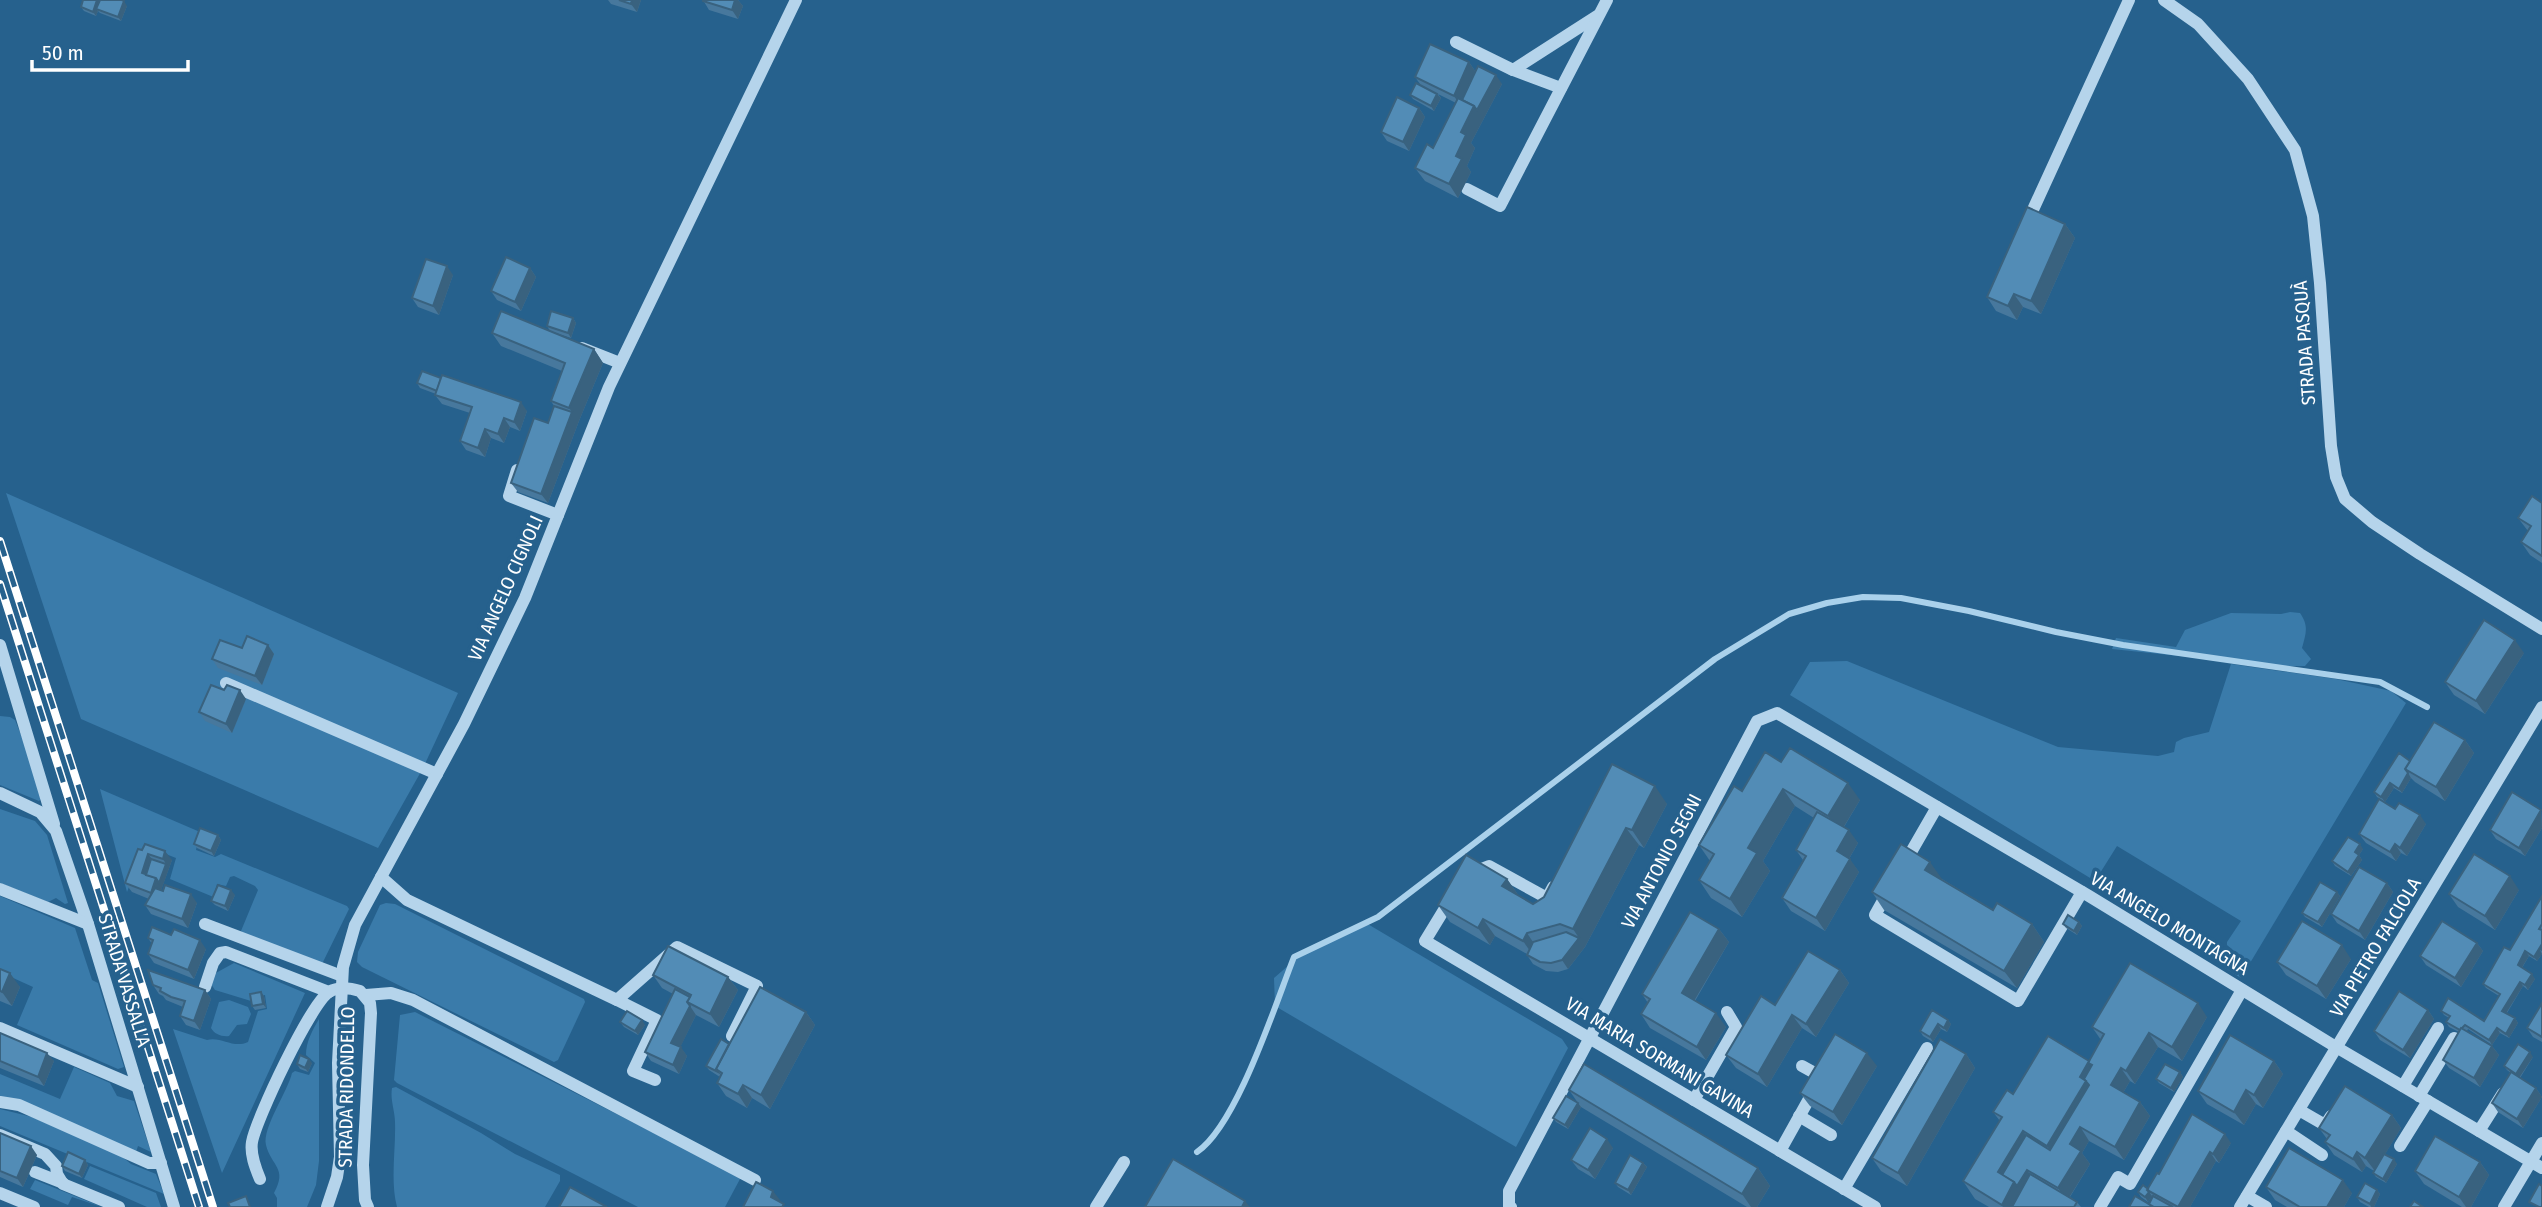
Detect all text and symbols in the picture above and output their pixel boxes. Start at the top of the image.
scale bar [32,28,187,72]
text: 50 m [42,40,84,66]
street label: STRADA PASQUÀ [2289,280,2320,406]
street label: VIA ANGELO CIGNOLI [463,512,548,664]
street label: VIA ANTONIO SEGNI [1616,790,1707,932]
street label: VIA ANGELO MONTAGNA [2086,867,2253,980]
street label: VIA PIETRO FALCIOLA [2325,874,2426,1021]
street label: STRADA VASSALLA [93,911,156,1050]
street label: VIA MARIA SORMANI GAVINA [1562,992,1758,1123]
street label: STRADA RIDONDELLO [334,1006,359,1168]

